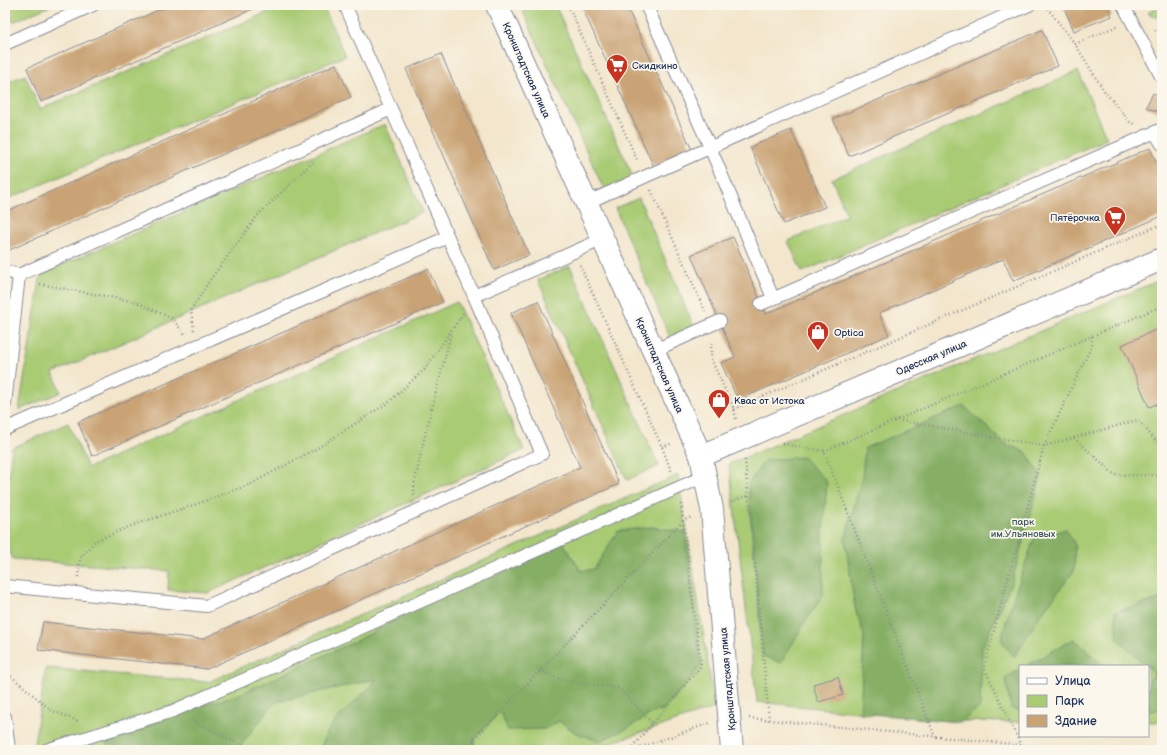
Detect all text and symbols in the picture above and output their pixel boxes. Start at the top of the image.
street label: Кронштадтская улица [500,21,553,120]
supermarket icon: Скидкино [604,52,630,85]
place label: Скидкино [632,60,678,72]
supermarket icon: Пятёрочка [1102,204,1128,237]
place label: Пятёрочка [1050,212,1100,224]
street label: Кронштадтская улица [633,316,686,415]
shop icon: Optica [805,319,831,352]
place label: Optica [834,327,864,339]
street label: Одесская улица [894,338,969,378]
shop icon: Квас от Истока [706,387,732,420]
place label: Квас от Истока [734,395,805,407]
park label: парк им.Ульяновых [991,516,1056,540]
street label: Кронштадтская улица [718,627,738,731]
legend [1019,665,1149,737]
text: Улица [1055,674,1091,689]
text: Парк [1055,694,1085,709]
text: Здание [1055,714,1097,729]

